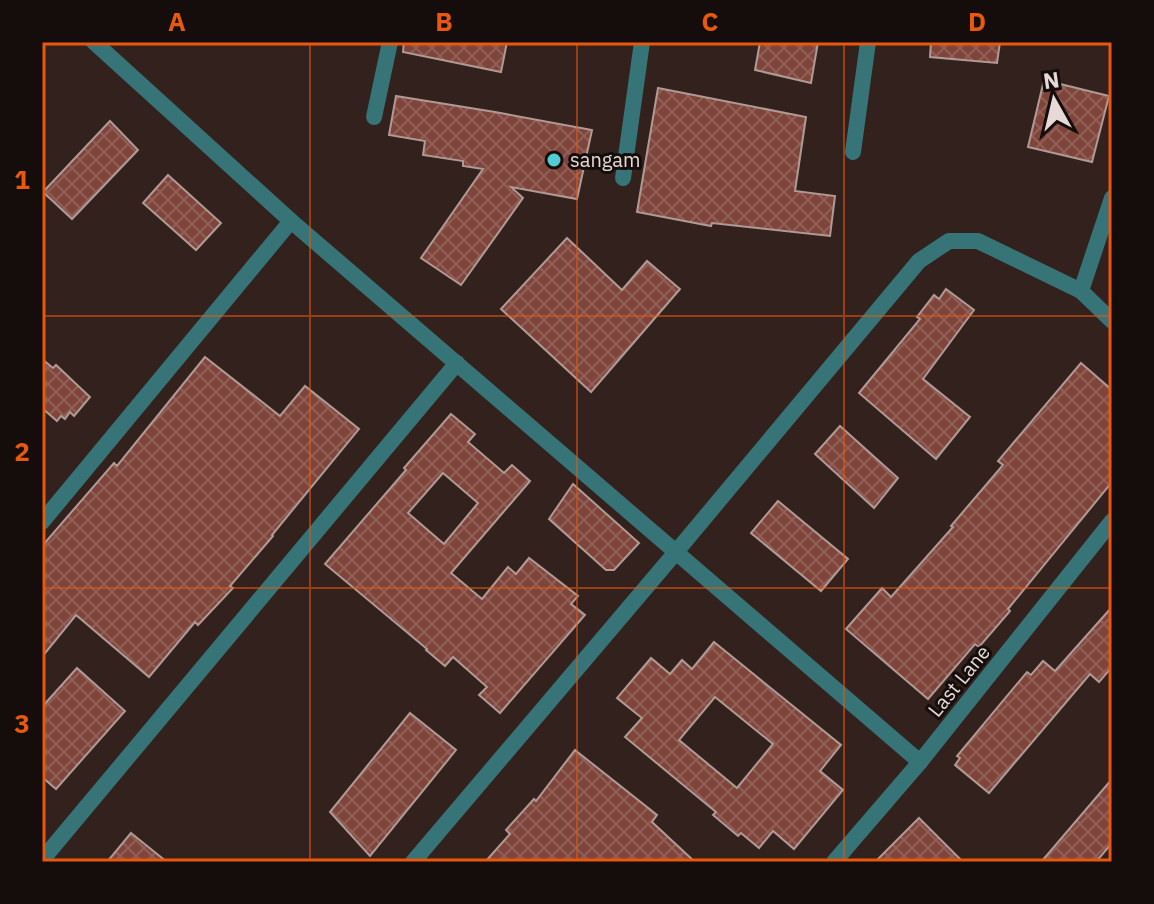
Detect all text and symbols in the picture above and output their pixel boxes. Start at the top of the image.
text: A [168,4,186,38]
text: B [435,4,453,38]
text: C [702,4,719,38]
text: D [968,4,986,38]
north arrow [1014,60,1094,140]
text: N [1041,64,1061,95]
place label: sangam [570,146,640,173]
marker: sangam [545,151,563,169]
text: 1 [14,162,30,196]
text: 2 [14,434,30,468]
street label: Last Lane [921,639,996,722]
text: 3 [14,706,30,740]

